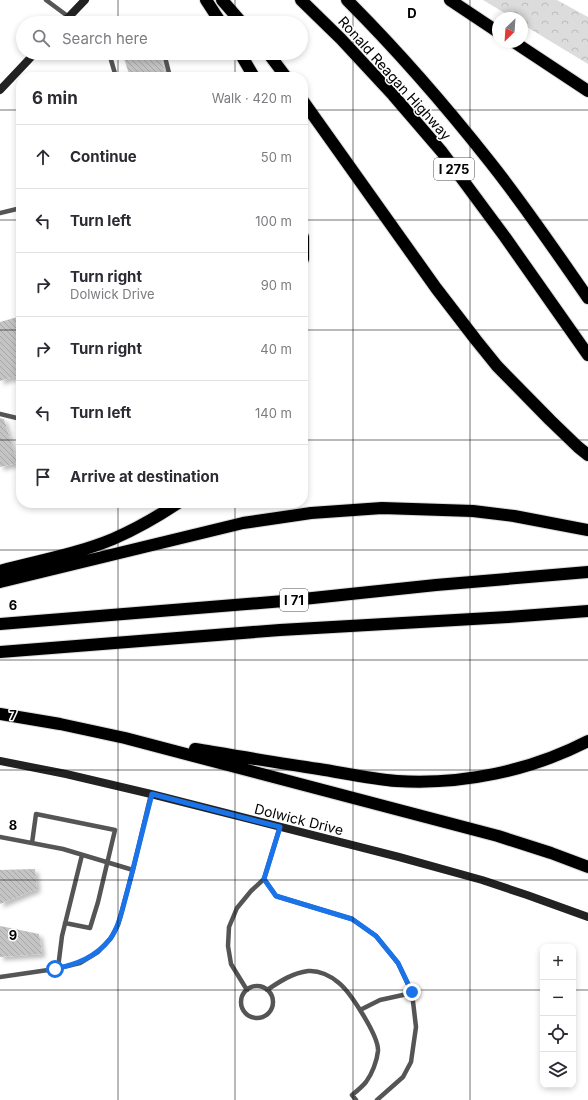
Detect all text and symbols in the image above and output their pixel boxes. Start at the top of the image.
text: D [407,5,417,21]
north arrow [492,12,528,48]
street label: Ronald Reagan Highway [335,13,455,143]
search box [16,16,308,60]
icon: search [30,27,52,49]
text: Search here [62,29,148,48]
text: 6 min [32,88,78,108]
text: Walk · 420 m [212,90,292,106]
icon: ahead [32,146,54,168]
text: Continue [70,147,137,166]
text: 50 m [261,149,292,165]
road number: I 275 [434,158,474,180]
icon: left [32,210,54,232]
text: Turn left [70,211,131,230]
text: 100 m [255,213,292,229]
text: Turn right [70,267,142,286]
icon: right [32,274,54,296]
text: 90 m [261,277,292,293]
text: Dolwick Drive [70,286,155,302]
icon: right [32,338,54,360]
text: Turn right [70,339,142,358]
text: 40 m [260,341,292,357]
icon: left [32,402,54,424]
text: Turn left [70,403,131,422]
text: 140 m [255,405,292,421]
icon: arrive [32,466,54,488]
text: Arrive at destination [70,467,219,486]
road number: I 71 [280,589,308,611]
text: 6 [9,597,17,613]
text: 7 [9,707,17,723]
street label: Dolwick Drive [253,800,345,838]
text: 8 [9,817,17,833]
text: 9 [9,927,17,943]
map controls [540,944,576,1088]
button: + [540,944,576,980]
route start [46,960,64,978]
button: − [540,980,576,1016]
route end [403,983,421,1001]
button: locate [540,1016,576,1052]
button: layers [540,1052,576,1088]

